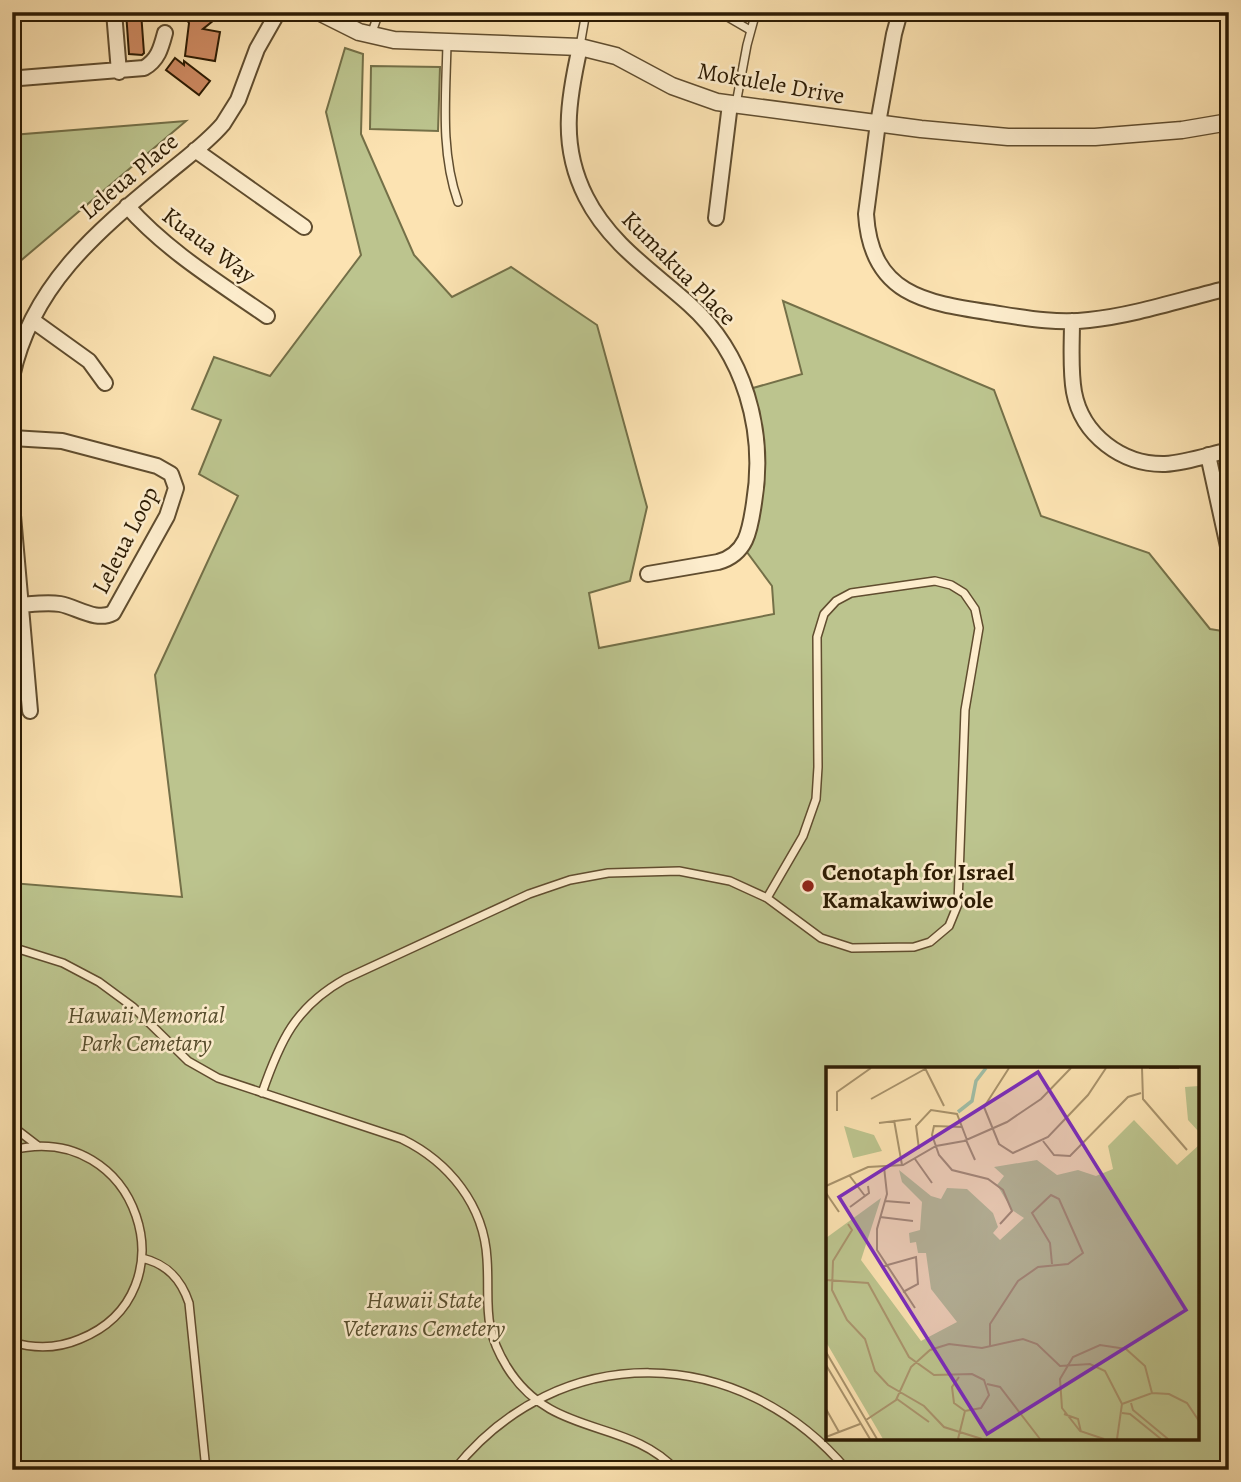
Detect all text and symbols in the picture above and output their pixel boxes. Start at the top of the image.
street label: Mokulele Drive [695,54,847,112]
street label: Leleua Place [73,125,185,227]
street label: Kuaua Way [156,199,263,291]
street label: Kumakua Place [615,204,743,332]
street label: Leleua Loop [84,481,166,599]
place label: Cenotaph for Israel Kamakawiwoʻole [822,856,1015,916]
marker: Cenotaph for Israel Kamakawiwoʻole [800,878,816,894]
park label: Hawaii Memorial Park Cemetary [67,999,225,1059]
inset map [826,1067,1199,1440]
park label: Hawaii State Veterans Cemetery [343,1284,506,1344]

